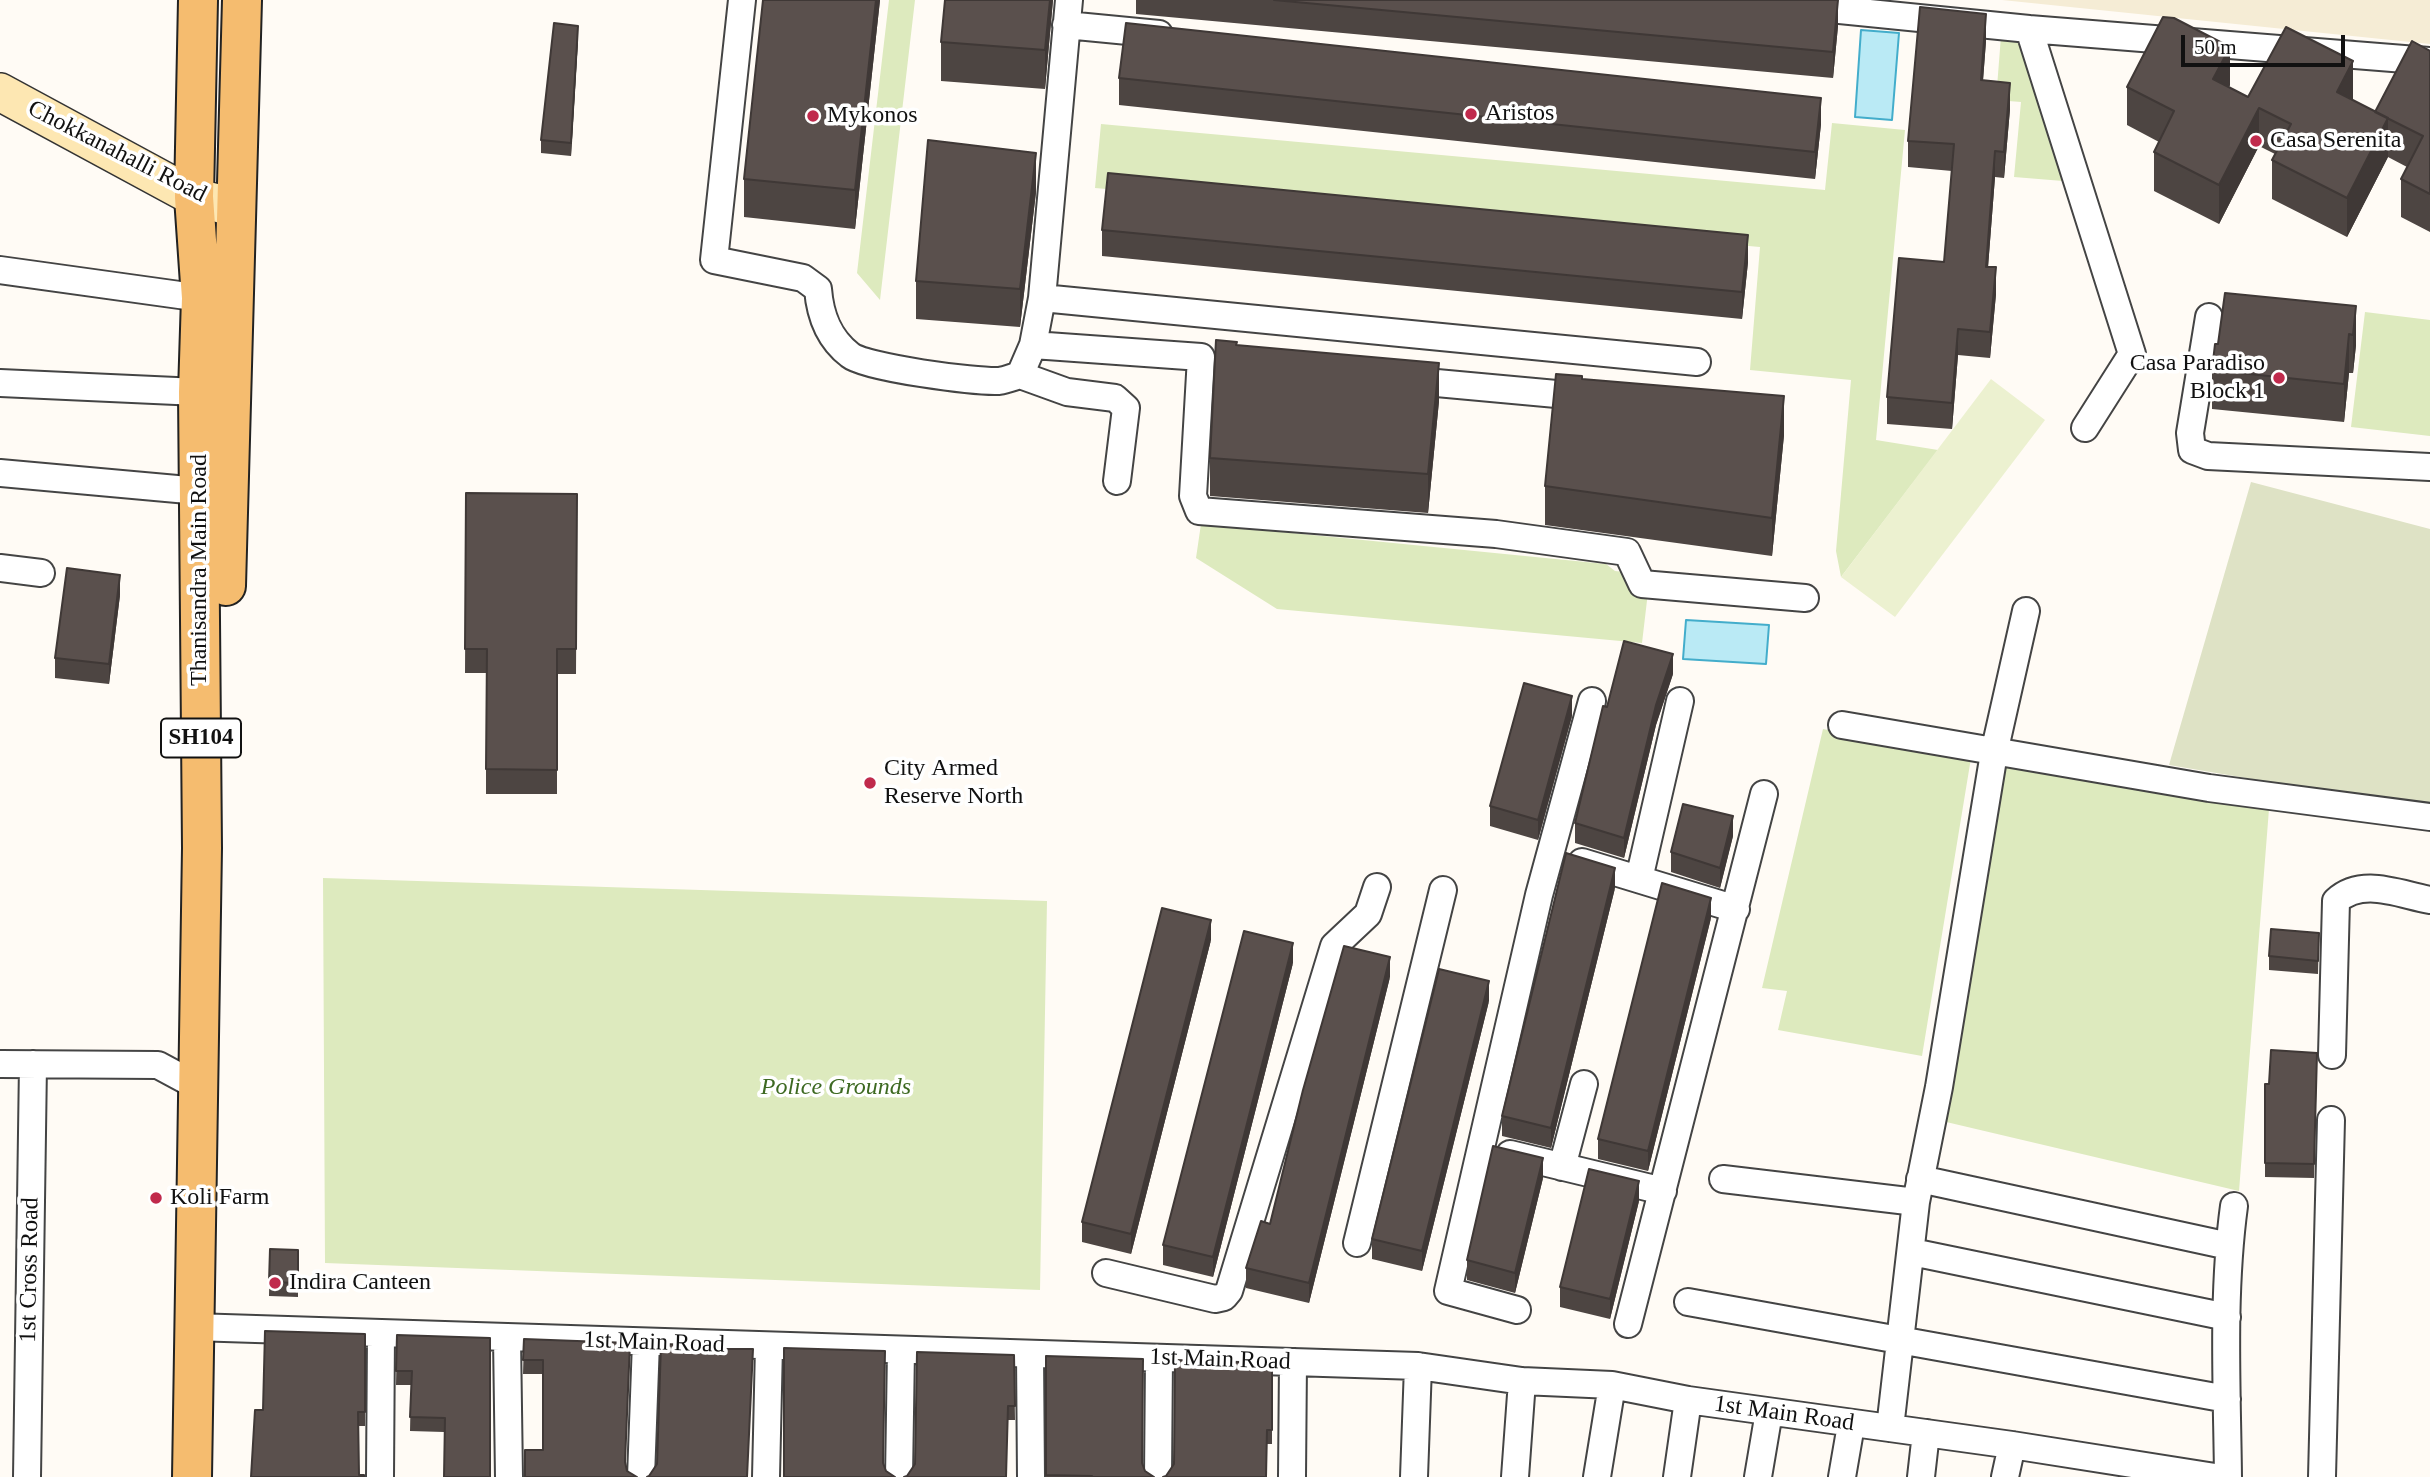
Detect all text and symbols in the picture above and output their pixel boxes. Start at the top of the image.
scale bar [2185,21,2350,65]
text: 50 m [2194,35,2237,59]
street label: Chokkanahalli Road [23,95,211,209]
place label: Aristos [1485,100,1554,128]
place label: Mykonos [827,102,918,130]
marker: Aristos [1463,106,1479,122]
marker: Mykonos [805,108,821,124]
place label: Casa Serenita [2270,127,2401,155]
marker: Casa Serenita [2248,133,2264,149]
place label: Casa Paradiso Block 1 [2130,350,2265,406]
marker: Casa Paradiso Block 1 [2271,370,2287,386]
street label: Thanisandra Main Road [186,454,214,686]
road number: SH104 [161,718,241,758]
place label: City Armed Reserve North [884,755,1023,811]
marker: City Armed Reserve North [862,775,878,791]
park label: Police Grounds [761,1074,911,1102]
place label: Koli Farm [170,1184,269,1212]
marker: Koli Farm [148,1190,164,1206]
street label: 1st Cross Road [14,1197,46,1343]
place label: Indira Canteen [289,1269,431,1297]
marker: Indira Canteen [267,1275,283,1291]
street label: 1st Main Road [583,1326,725,1360]
street label: 1st Main Road [1149,1343,1291,1377]
street label: 1st Main Road [1712,1390,1856,1438]

